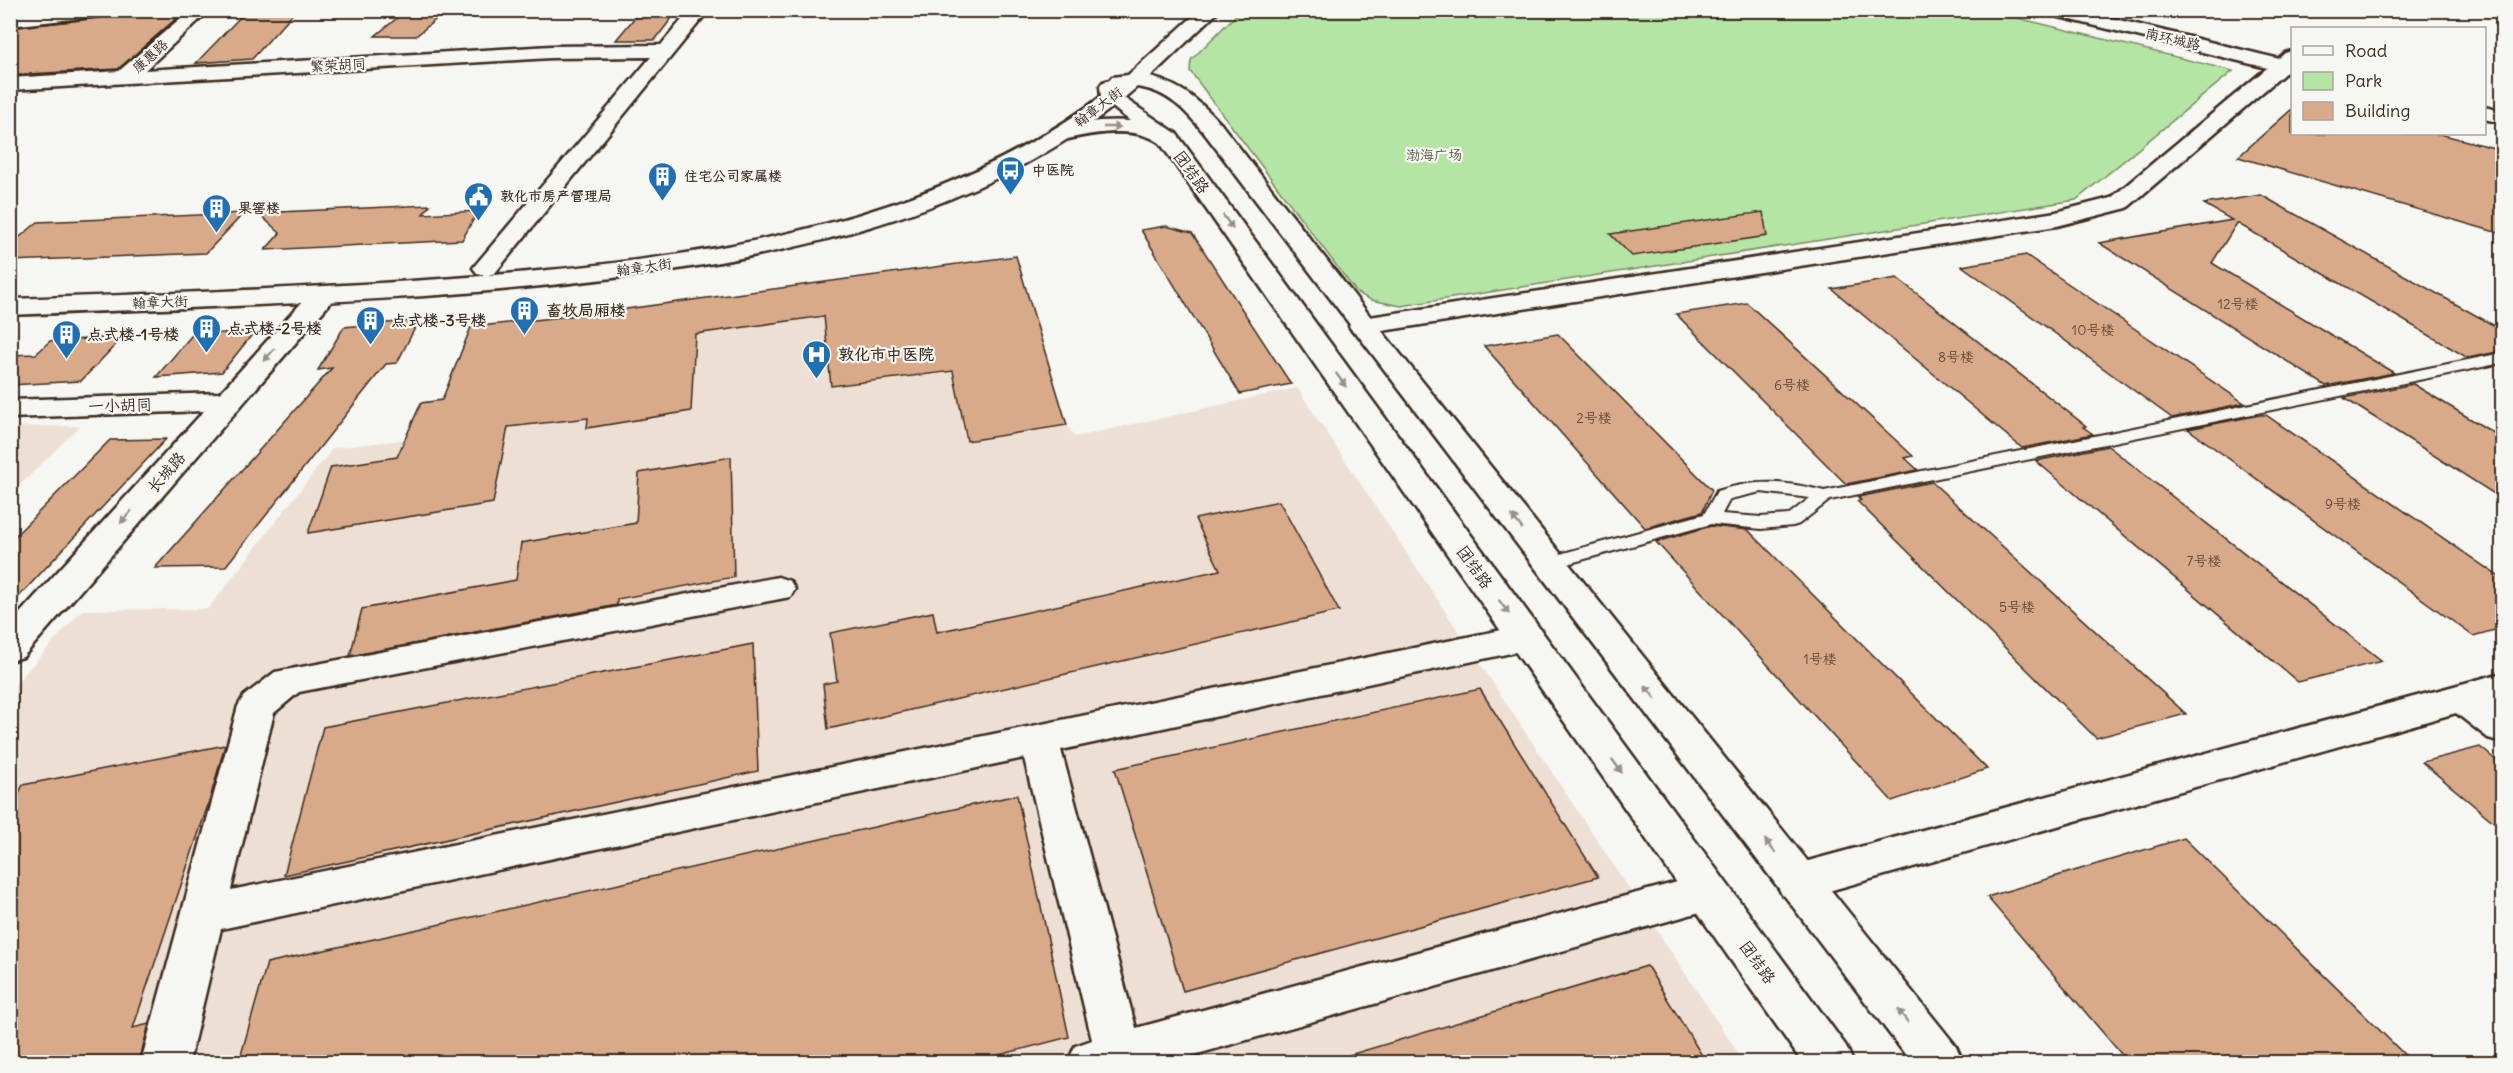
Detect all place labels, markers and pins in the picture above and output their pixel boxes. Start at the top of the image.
bus stop icon: 中医院 [995,154,1027,196]
building icon: 住宅公司家属楼 [647,160,679,202]
place label: 中医院 [1032,161,1074,179]
place label: 住宅公司家属楼 [684,167,782,185]
public building icon: 敦化市房产管理局 [463,180,495,222]
place label: 敦化市房产管理局 [500,187,612,205]
building icon: 果窖楼 [201,192,233,234]
place label: 果窖楼 [238,199,280,217]
building icon: 畜牧局厢楼 [509,294,541,336]
place label: 畜牧局厢楼 [546,300,626,320]
building icon: 点式楼-3号楼 [354,304,386,346]
place label: 点式楼-3号楼 [391,310,487,330]
building icon: 点式楼-2号楼 [190,312,222,354]
building icon: 点式楼-1号楼 [50,318,82,360]
place label: 点式楼-2号楼 [227,318,322,338]
place label: 点式楼-1号楼 [87,324,179,344]
hospital icon: 敦化市中医院 [801,338,833,380]
place label: 敦化市中医院 [838,344,934,364]

